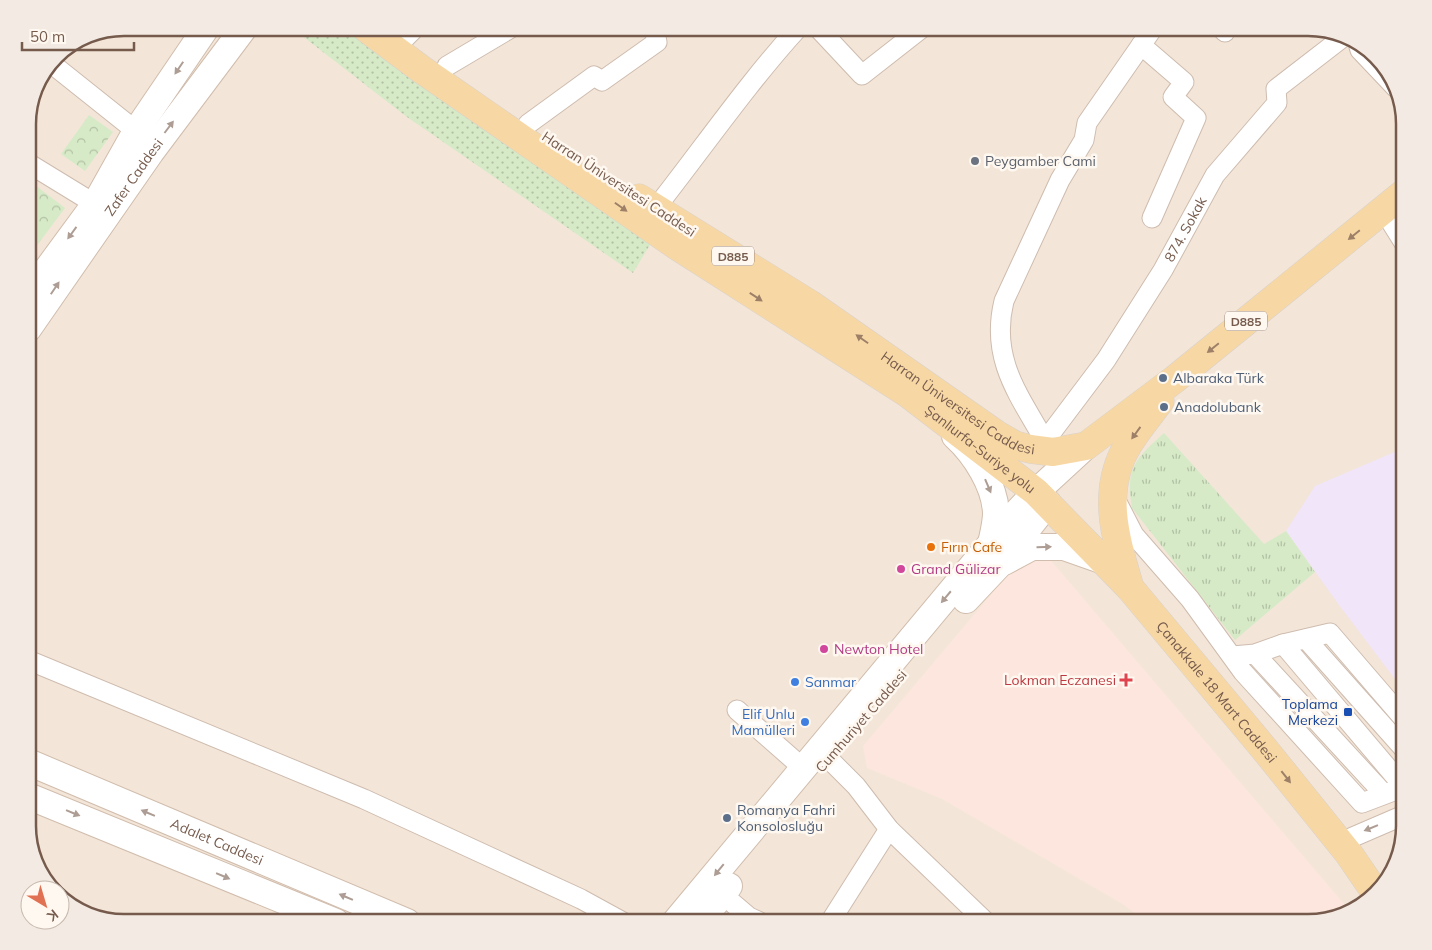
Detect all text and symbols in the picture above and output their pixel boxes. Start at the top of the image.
scale bar [22,20,135,52]
text: 50 m [30,27,65,46]
one-way arrow [174,61,184,75]
one-way arrow [164,121,175,134]
street label: Harran Üniversitesi Caddesi [538,127,700,241]
street label: Zafer Caddesi [100,135,167,219]
place label: Peygamber Cami [985,152,1096,170]
marker: Peygamber Cami [969,155,981,167]
street label: 874. Sokak [1160,193,1211,265]
one-way arrow [614,202,628,212]
one-way arrow [67,227,77,240]
one-way arrow [1347,229,1360,240]
road number: D885 [712,247,754,266]
one-way arrow [50,282,60,295]
one-way arrow [750,292,763,301]
road number: D885 [1225,312,1267,331]
one-way arrow [855,334,868,344]
one-way arrow [1207,342,1220,353]
street label: Harran Üniversitesi Caddesi [877,347,1036,459]
place label: Albaraka Türk [1173,369,1265,387]
marker: Albaraka Türk [1157,372,1169,384]
place label: Anadolubank [1174,398,1262,416]
street label: Şanlıurfa-Suriye yolu [921,401,1039,497]
marker: Anadolubank [1158,401,1170,413]
one-way arrow [1132,427,1142,440]
one-way arrow [985,479,993,493]
place label: Fırın Cafe [941,538,1002,556]
marker: Fırın Cafe [925,541,937,553]
one-way arrow [1036,543,1052,551]
place label: Grand Gülizar [911,560,1001,578]
marker: Grand Gülizar [895,563,907,575]
one-way arrow [941,591,952,604]
street label: Çanakkale 18 Mart Caddesi [1152,617,1281,766]
place label: Newton Hotel [834,640,923,658]
marker: Newton Hotel [818,643,830,655]
street label: Cumhuriyet Caddesi [811,666,911,776]
place label: Lokman Eczanesi [1004,671,1116,689]
place label: Sanmar [805,673,857,691]
marker: Lokman Eczanesi [1120,674,1132,686]
marker: Sanmar [789,676,801,688]
place label: Toplama Merkezi [1282,695,1338,729]
place label: Elif Unlu Mamülleri [732,705,795,739]
marker: Toplama Merkezi [1342,706,1354,718]
marker: Elif Unlu Mamülleri [799,716,811,728]
one-way arrow [1281,770,1292,783]
place label: Romanya Fahri Konsolosluğu [737,801,835,835]
one-way arrow [141,808,155,816]
one-way arrow [66,810,80,818]
marker: Romanya Fahri Konsolosluğu [721,812,733,824]
street label: Adalet Caddesi [168,814,266,869]
one-way arrow [1364,824,1378,832]
one-way arrow [713,863,724,876]
one-way arrow [216,872,231,880]
north arrow [20,880,70,930]
one-way arrow [339,892,353,900]
text: K [43,905,62,926]

